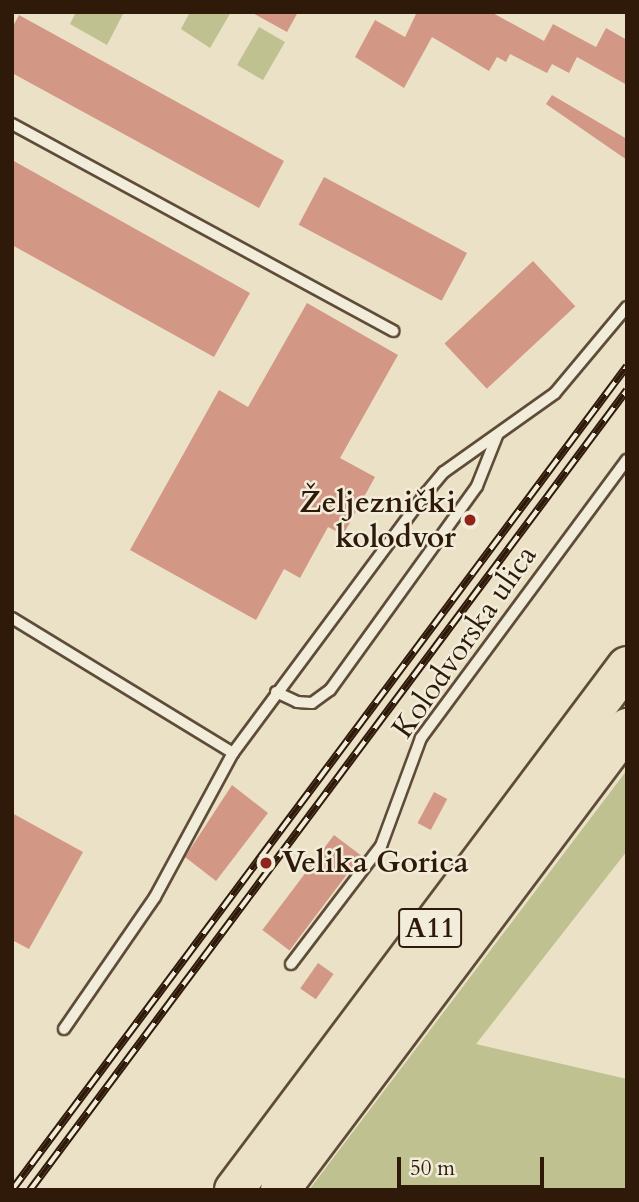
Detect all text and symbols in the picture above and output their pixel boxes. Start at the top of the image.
place label: Željeznički kolodvor [299,485,456,556]
marker: Željeznički kolodvor [462,512,478,528]
street label: Kolodvorska ulica [385,539,545,745]
place label: Velika Gorica [282,845,469,881]
marker: Velika Gorica [256,853,276,873]
road number: A11 [397,904,463,953]
scale bar [401,1142,548,1186]
text: 50 m [410,1154,455,1183]

